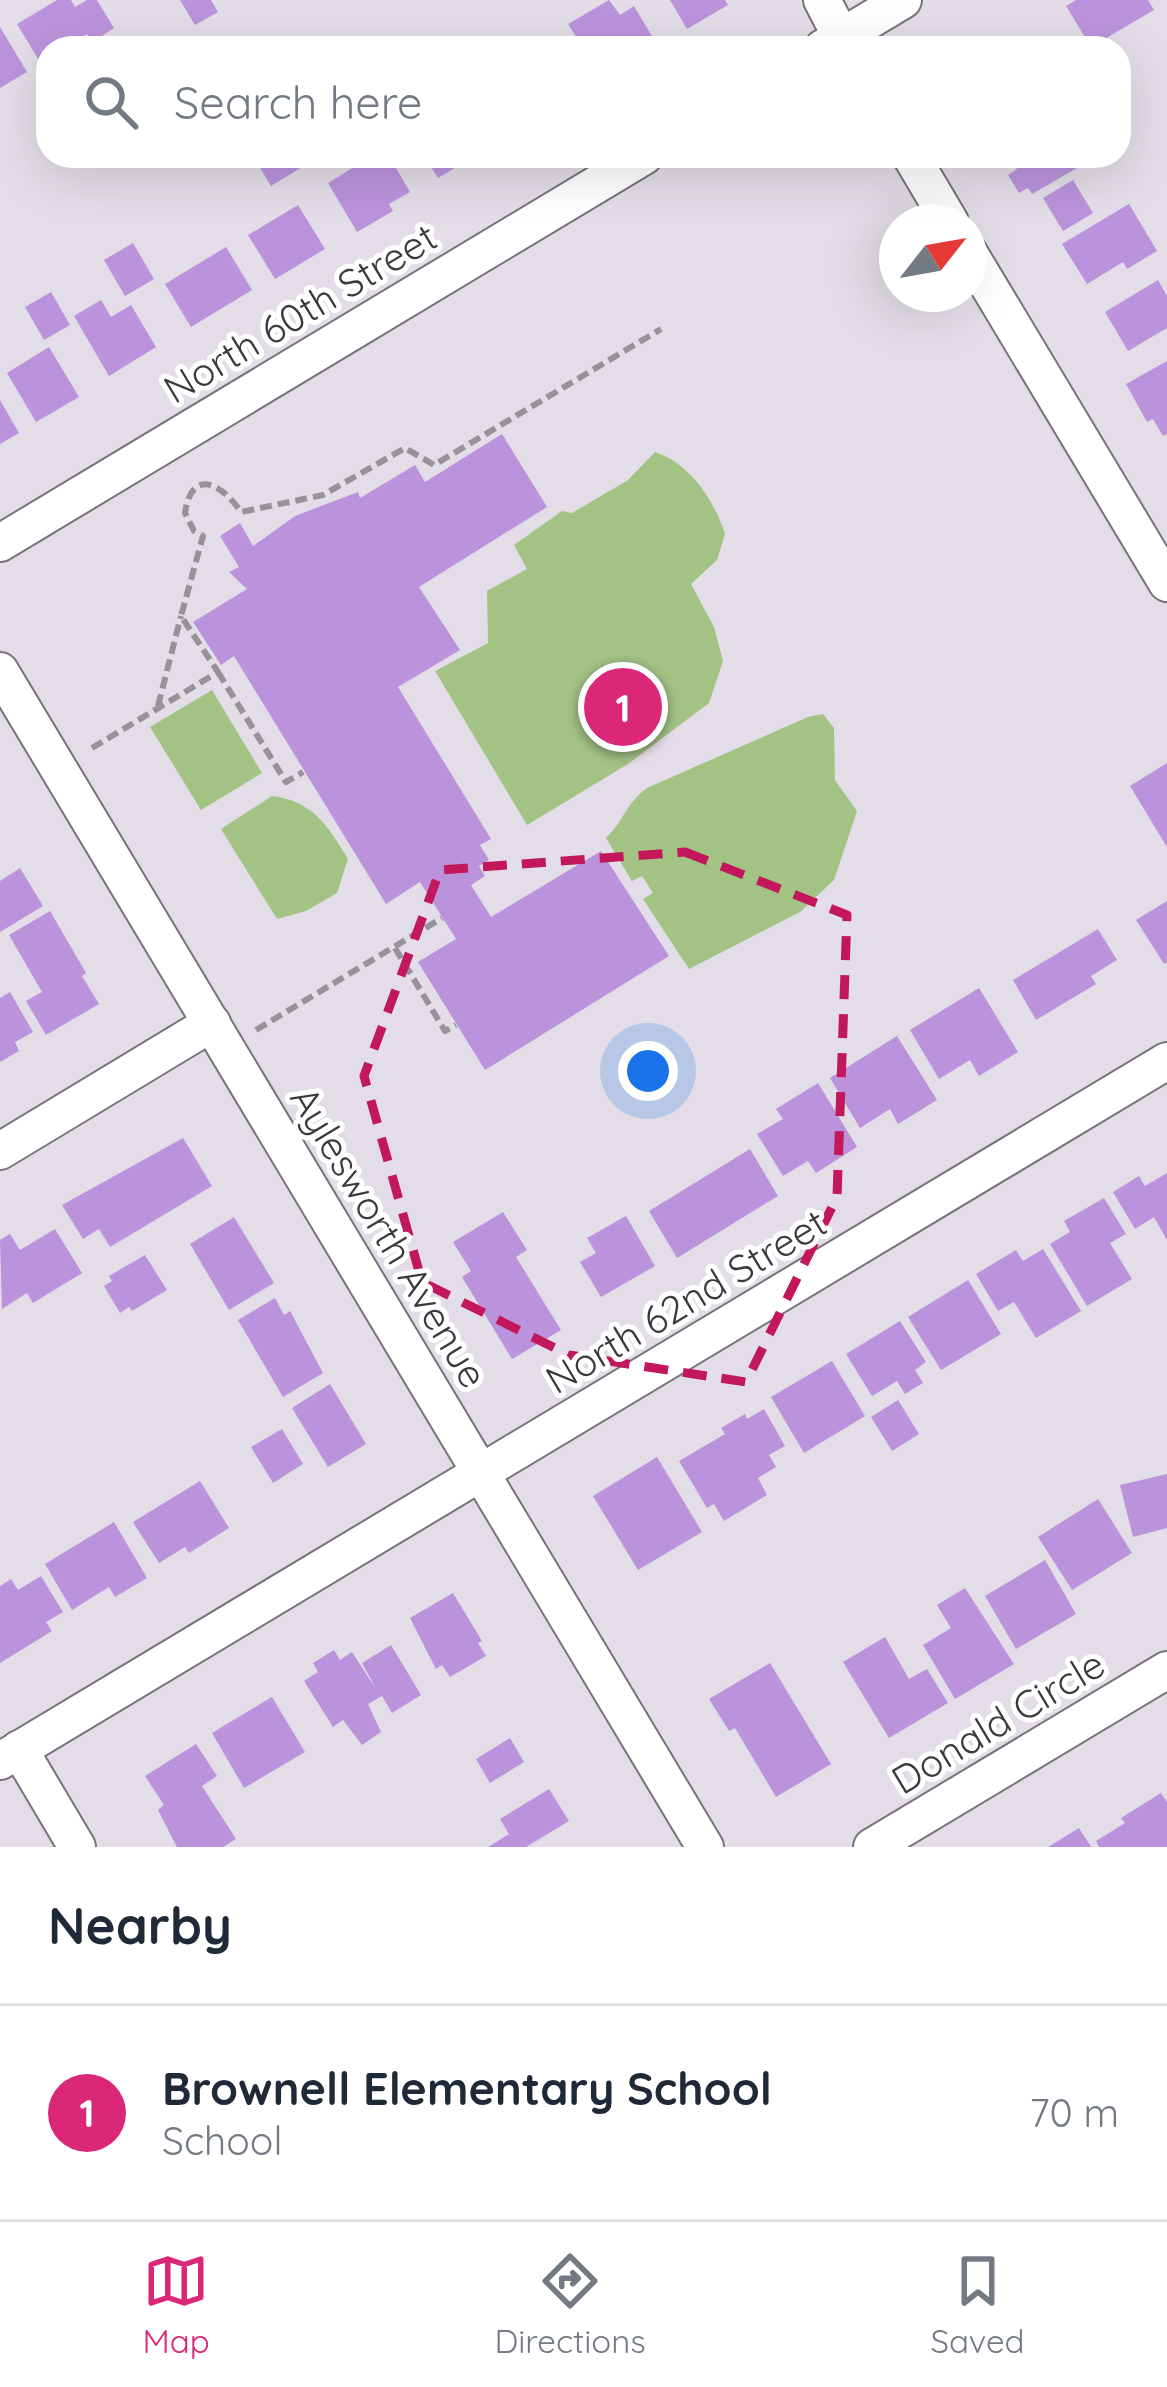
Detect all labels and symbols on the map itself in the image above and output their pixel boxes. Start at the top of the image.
north arrow [879,204,987,312]
street label: North 60th Street [154,212,445,413]
pin: 1 [584,662,662,752]
your location [618,1041,678,1101]
street label: Aylesworth Avenue [280,1077,499,1396]
street label: North 62nd Street [536,1197,835,1404]
street label: Donald Circle [882,1639,1113,1804]

